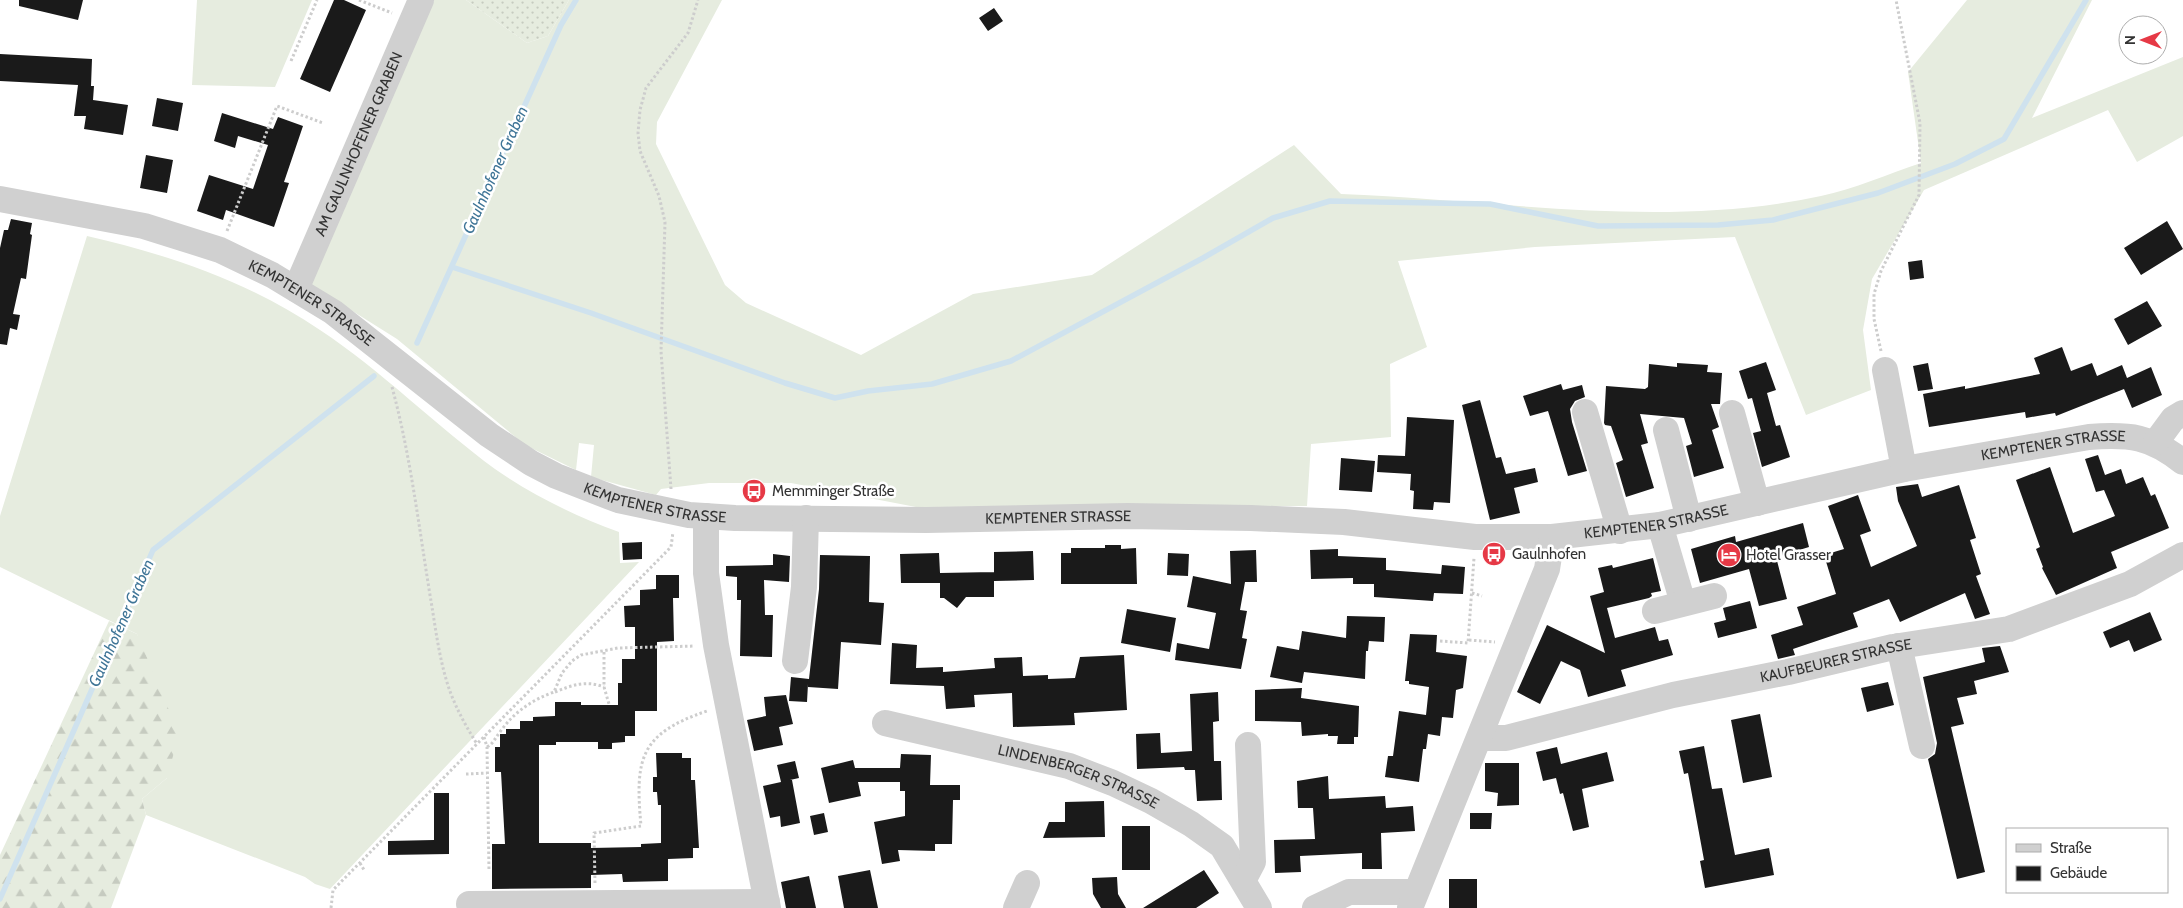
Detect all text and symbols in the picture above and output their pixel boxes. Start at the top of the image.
north arrow [2118,15,2168,65]
text: N [2121,35,2139,45]
street label: AM GAULNHOFENER GRABEN [311,49,406,239]
water label: Gaulnhofener Graben [458,103,532,237]
street label: KEMPTENER STRASSE [246,256,378,350]
street label: KEMPTENER STRASSE [1980,427,2126,465]
bus stop icon: Memminger Straße [741,478,767,504]
street label: KEMPTENER STRASSE [581,479,727,526]
place label: Memminger Straße [772,482,895,500]
street label: KEMPTENER STRASSE [1583,501,1730,542]
street label: KEMPTENER STRASSE [985,507,1131,528]
bus stop icon: Gaulnhofen [1481,541,1507,567]
hotel icon: Hotel Grasser [1716,542,1742,568]
place label: Gaulnhofen [1512,545,1586,563]
place label: Hotel Grasser [1746,546,1831,564]
water label: Gaulnhofener Graben [84,556,158,690]
street label: KAUFBEURER STRASSE [1759,635,1913,686]
street label: LINDENBERGER STRASSE [996,741,1162,813]
legend [2006,828,2168,893]
text: Straße [2050,839,2092,857]
text: Gebäude [2050,864,2107,882]

